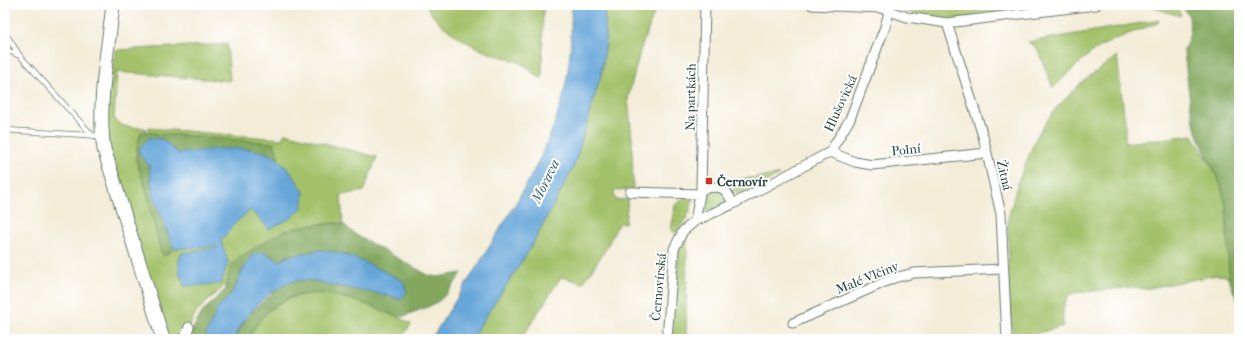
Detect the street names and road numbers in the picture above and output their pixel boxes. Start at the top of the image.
street label: Na partkách [682,63,699,131]
street label: Hlušovická [821,72,861,134]
street label: Polní [891,141,921,158]
street label: Žitná [994,158,1016,193]
street label: Černovírská [648,252,669,322]
street label: Malé Vlčiny [834,258,902,297]

